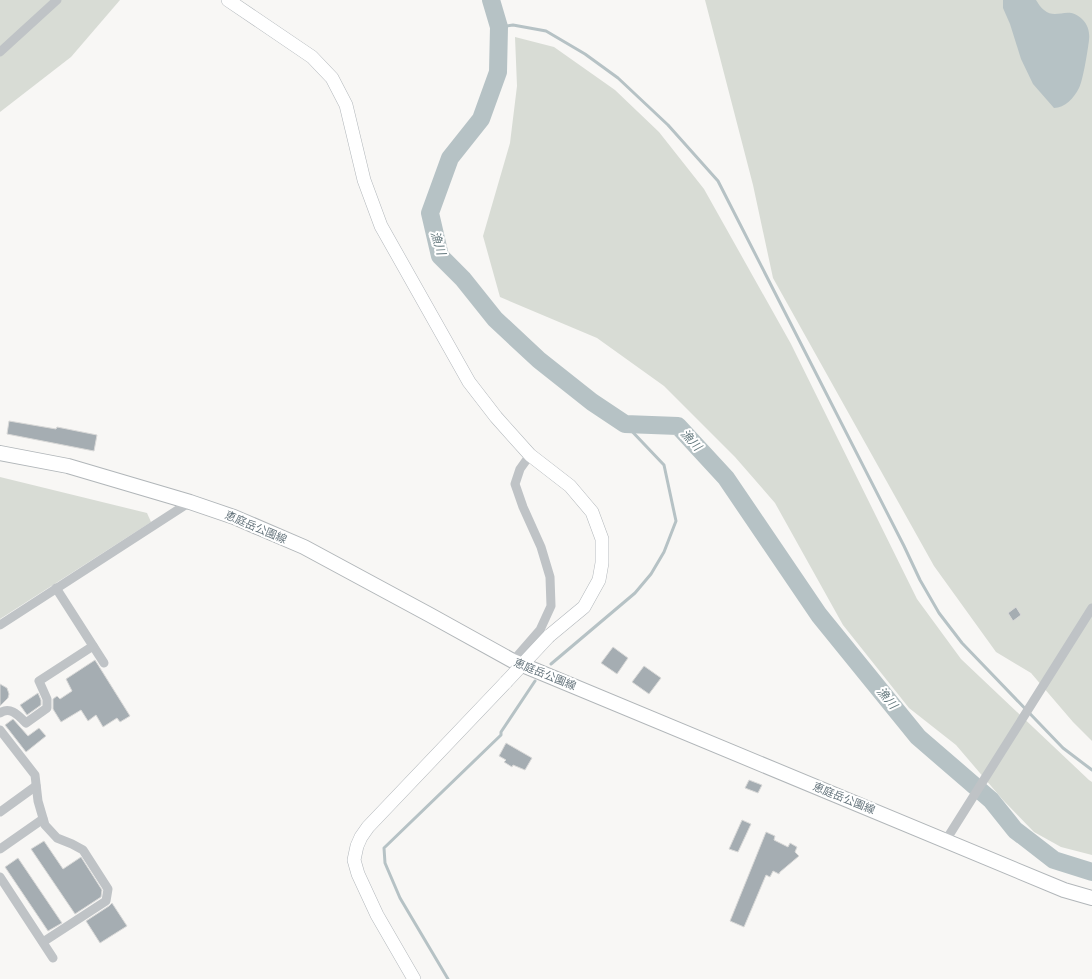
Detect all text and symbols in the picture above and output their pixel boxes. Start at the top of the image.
water label: 漁川 [428,229,449,258]
water label: 漁川 [678,426,706,455]
street label: 恵庭岳公園線 [223,509,289,546]
street label: 恵庭岳公園線 [512,656,578,693]
water label: 漁川 [874,684,901,713]
street label: 恵庭岳公園線 [811,780,877,817]

